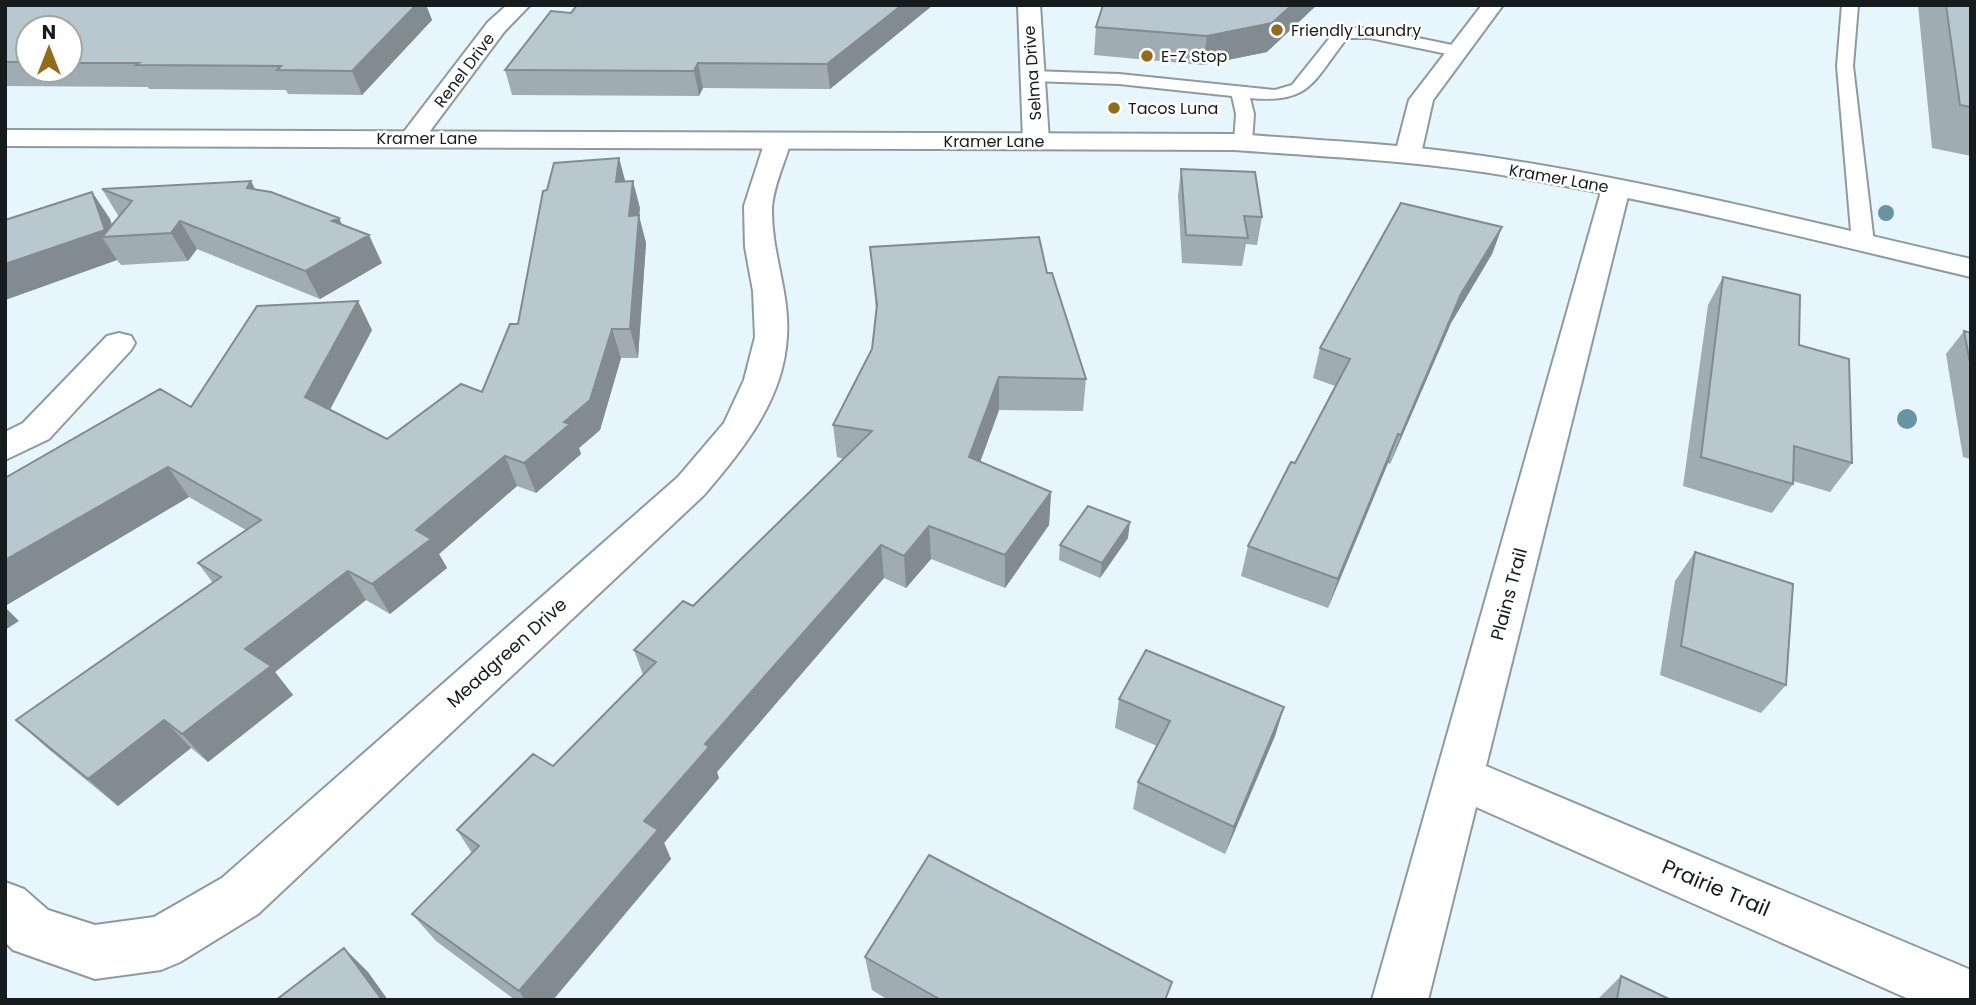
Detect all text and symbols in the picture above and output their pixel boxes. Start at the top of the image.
north arrow [14,14,84,84]
text: N [42,19,56,46]
place label: Friendly Laundry [1291,19,1421,42]
marker: Friendly Laundry [1269,22,1285,38]
street label: Selma Drive [1018,25,1047,121]
street label: Renel Drive [429,28,500,112]
place label: E-Z Stop [1161,45,1227,68]
marker: E-Z Stop [1139,48,1155,64]
place label: Tacos Luna [1128,97,1218,120]
marker: Tacos Luna [1106,100,1122,116]
street label: Kramer Lane [377,127,478,150]
street label: Kramer Lane [944,130,1045,153]
street label: Kramer Lane [1507,158,1611,199]
street label: Plains Trail [1484,545,1533,643]
street label: Meadgreen Drive [441,592,572,713]
street label: Prairie Trail [1658,852,1775,923]

